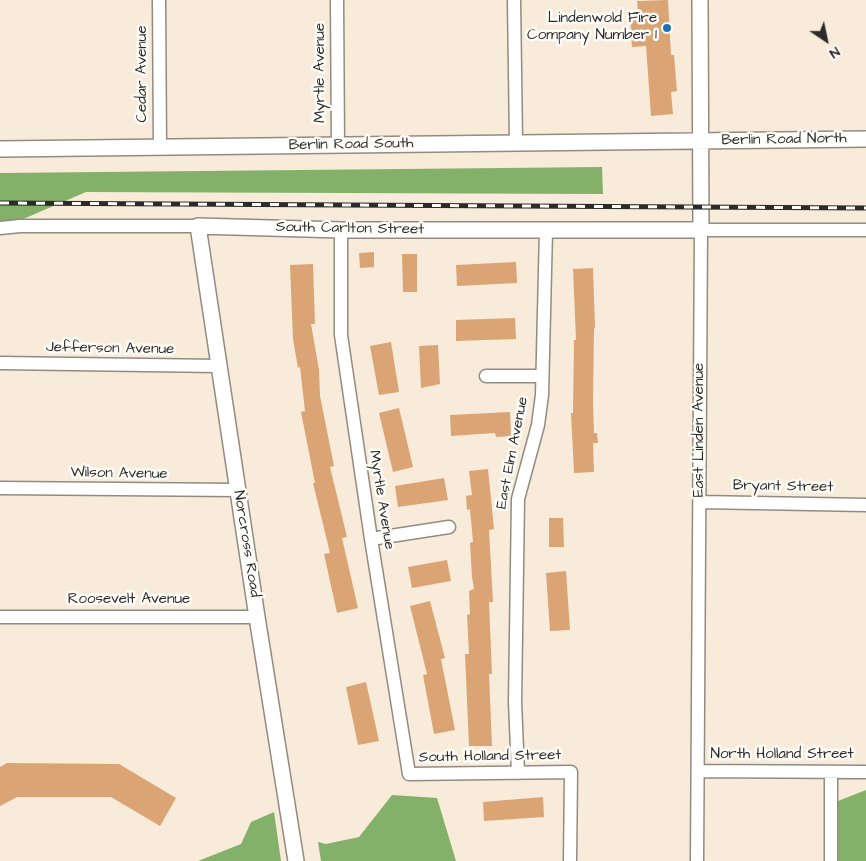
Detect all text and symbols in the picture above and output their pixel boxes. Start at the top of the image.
place label: Lindenwold Fire Company Number 1 [527,10,657,45]
north arrow [801,15,851,65]
marker: Lindenwold Fire Company Number 1 [661,22,673,34]
street label: Myrtle Avenue [312,23,330,123]
street label: Cedar Avenue [134,25,152,123]
text: N [825,42,844,63]
street label: Berlin Road North [721,130,847,150]
street label: Berlin Road South [288,135,414,155]
street label: South Carlton Street [276,219,424,239]
street label: Jefferson Avenue [46,339,174,359]
street label: East Linden Avenue [691,363,709,497]
street label: East Elm Avenue [493,395,533,511]
street label: Myrtle Avenue [364,449,398,551]
street label: Wilson Avenue [70,464,168,484]
street label: Bryant Street [733,477,833,497]
street label: Norcross Road [229,489,263,599]
street label: Roosevelt Avenue [68,591,190,609]
street label: North Holland Street [711,746,853,764]
street label: South Holland Street [419,747,561,767]

